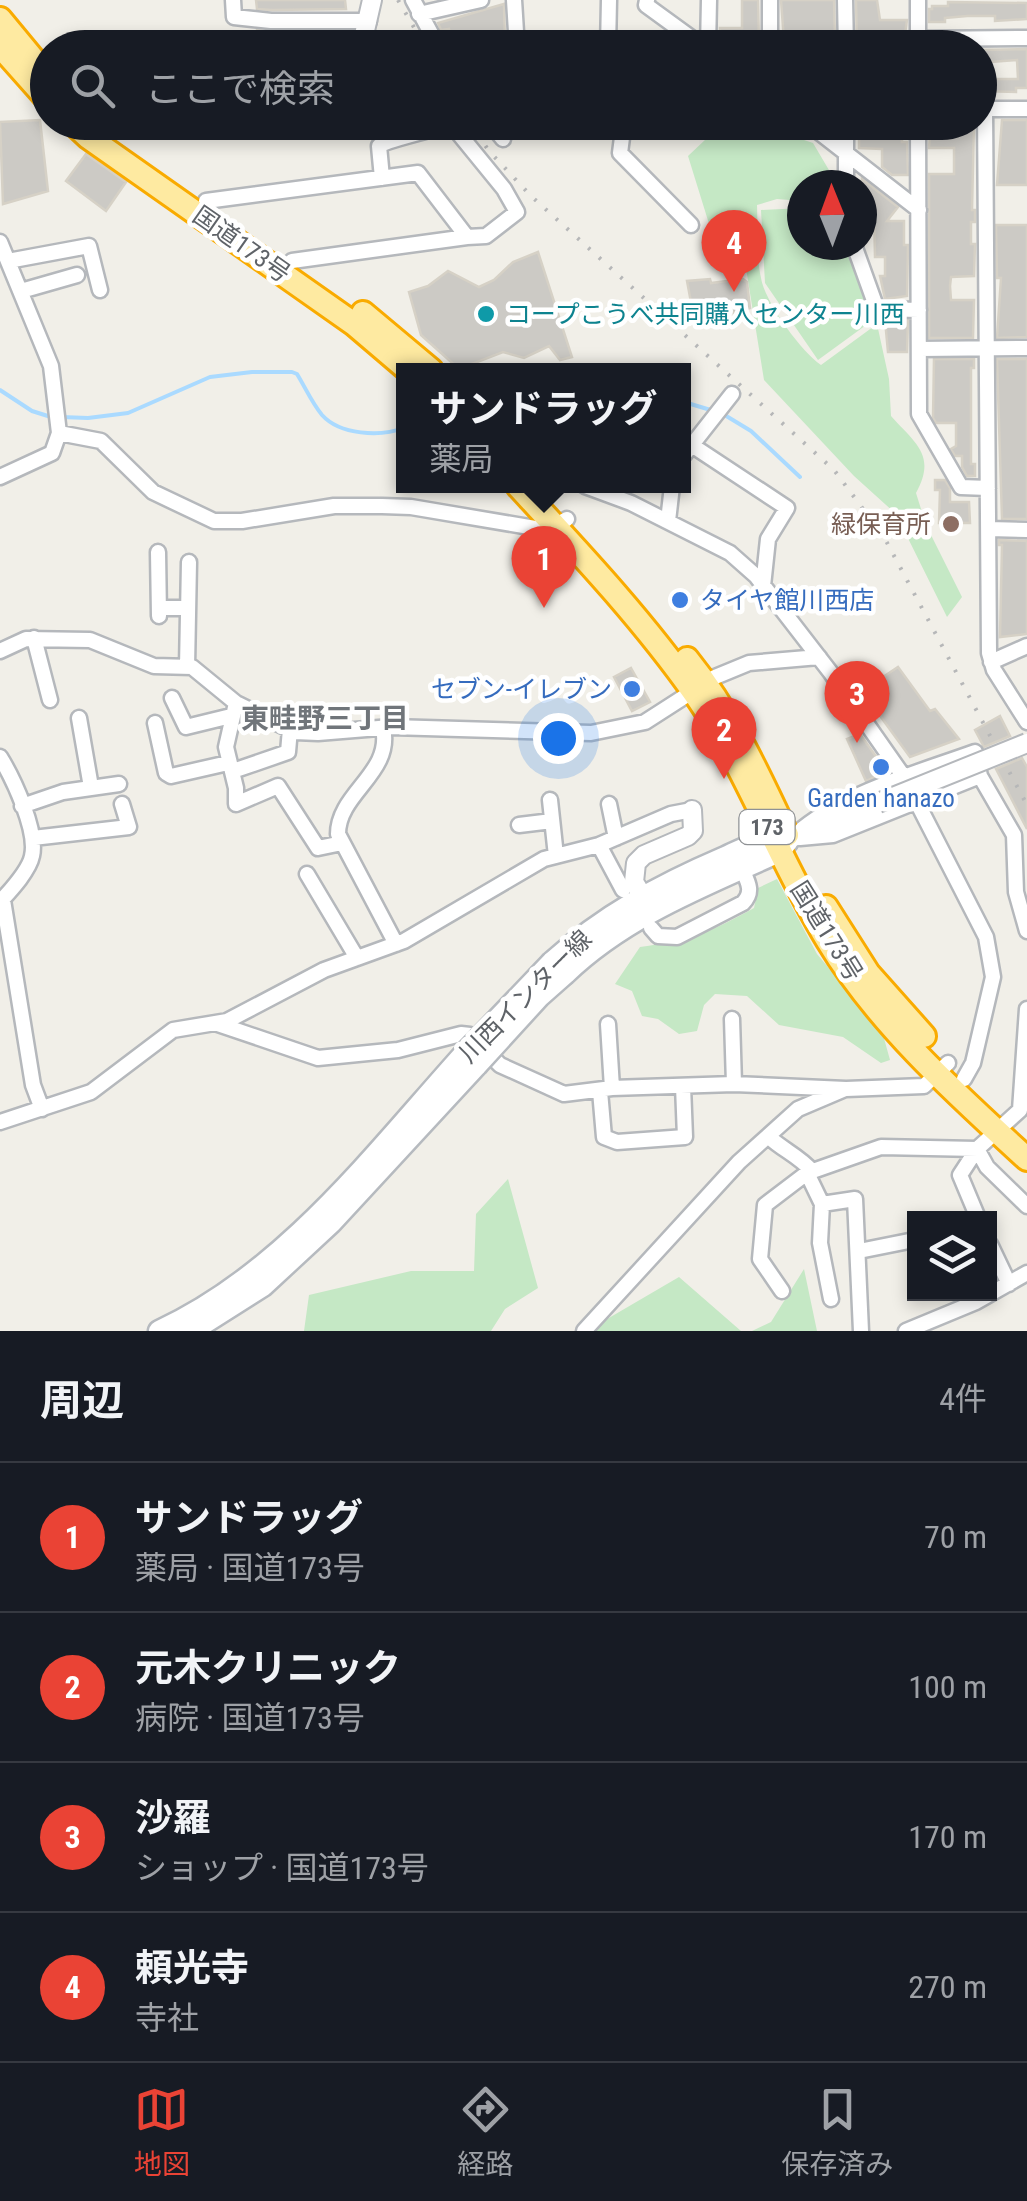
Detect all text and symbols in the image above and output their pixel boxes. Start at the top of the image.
search box [30,30,997,140]
icon: search [65,58,120,113]
text: ここで検索 [145,67,335,111]
north arrow [787,170,877,260]
street label: 国道173号 [188,200,296,288]
pin: 4 [702,210,766,292]
place label: コープこうべ共同購入センター川西 [506,300,905,329]
marker: コープこうべ共同購入センター川西 [475,303,497,325]
popup [396,363,691,493]
text: サンドラッグ [429,387,658,431]
text: 薬局 [429,440,494,478]
place label: 緑保育所 [831,510,931,539]
marker: 緑保育所 [940,513,962,535]
pin: 1 [512,526,576,608]
place label: タイヤ館川西店 [700,586,874,615]
marker: タイヤ館川西店 [669,589,691,611]
pin: 3 [824,660,890,743]
place label: セブン-イレブン [431,675,612,704]
marker: セブン-イレブン [621,678,643,700]
pin: 2 [692,696,756,779]
district label: 東畦野三丁目 [241,702,409,735]
your location [533,713,584,764]
marker: Garden hanazo [870,756,892,778]
place label: Garden hanazo [807,784,955,813]
road number: 173 [740,810,794,844]
street label: 国道173号 [785,876,869,986]
street label: 川西インター線 [453,924,597,1068]
map controls [907,1211,997,1301]
button: layers [907,1211,997,1301]
text: 周辺 [40,1376,124,1425]
text: 4件 [939,1380,987,1418]
text: サンドラッグ [135,1496,363,1540]
text: 1 [64,1518,81,1556]
text: 70 m [924,1518,987,1556]
text: 薬局 · 国道173号 [135,1549,365,1587]
text: 元木クリニック [135,1646,401,1690]
text: 2 [64,1668,81,1706]
text: 100 m [908,1668,987,1706]
text: 病院 · 国道173号 [135,1699,365,1737]
text: 沙羅 [135,1796,211,1840]
text: 3 [64,1818,81,1856]
text: 170 m [908,1818,987,1856]
text: ショップ · 国道173号 [135,1849,429,1887]
text: 頼光寺 [135,1946,249,1990]
text: 4 [64,1968,81,2006]
text: 270 m [908,1968,987,2006]
text: 寺社 [135,1999,199,2037]
tab: 地図 [134,2082,190,2182]
tab: 経路 [457,2082,513,2182]
tab: 保存済み [781,2082,893,2182]

